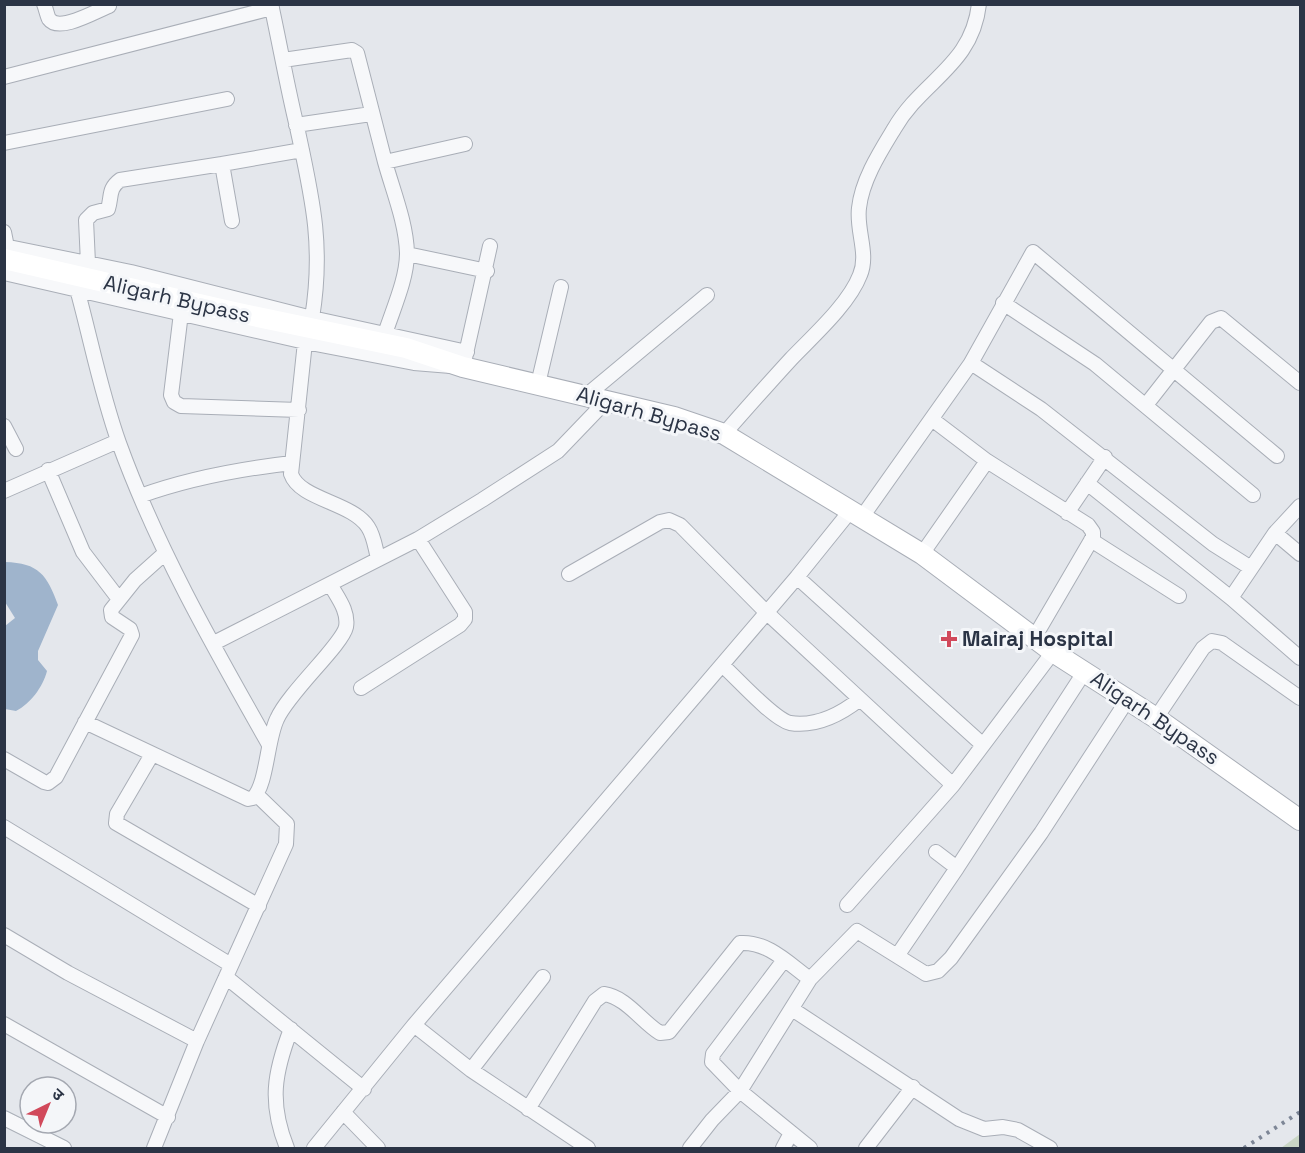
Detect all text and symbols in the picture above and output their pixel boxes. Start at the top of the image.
street label: Aligarh Bypass [101,269,253,328]
street label: Aligarh Bypass [573,380,725,447]
place label: Mairaj Hospital [962,625,1113,652]
marker: Mairaj Hospital [940,630,958,648]
street label: Aligarh Bypass [1086,665,1225,771]
north arrow [18,1075,78,1135]
text: उ [47,1084,69,1106]

